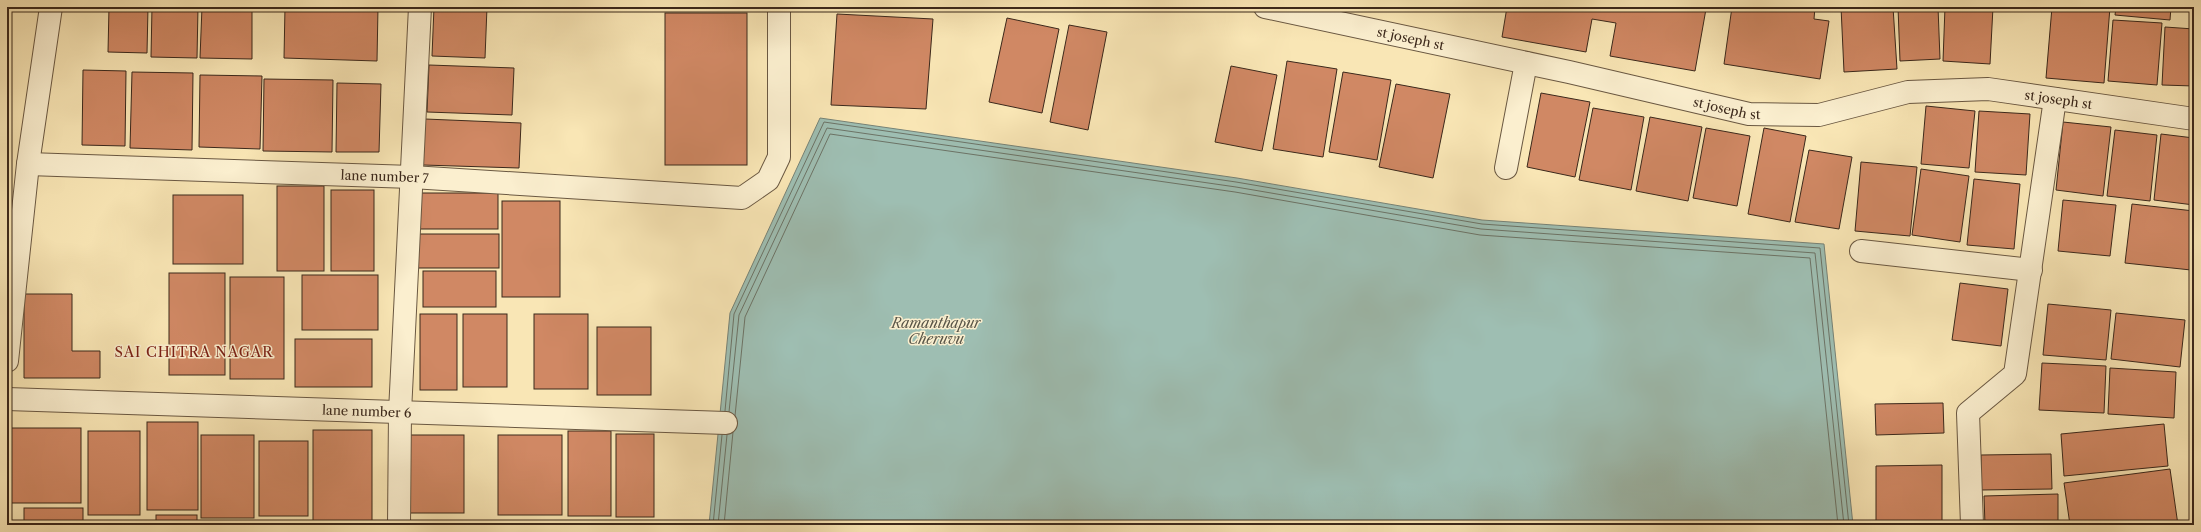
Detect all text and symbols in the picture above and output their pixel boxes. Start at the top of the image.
street label: st joseph st [1376,23,1446,53]
street label: st joseph st [2024,86,2094,112]
street label: st joseph st [1692,93,1761,122]
street label: lane number 7 [340,167,430,186]
water label: Ramanthapur Cheruvu [890,314,982,348]
district label: SAI CHITRA NAGAR [115,343,273,361]
street label: lane number 6 [322,402,412,421]

